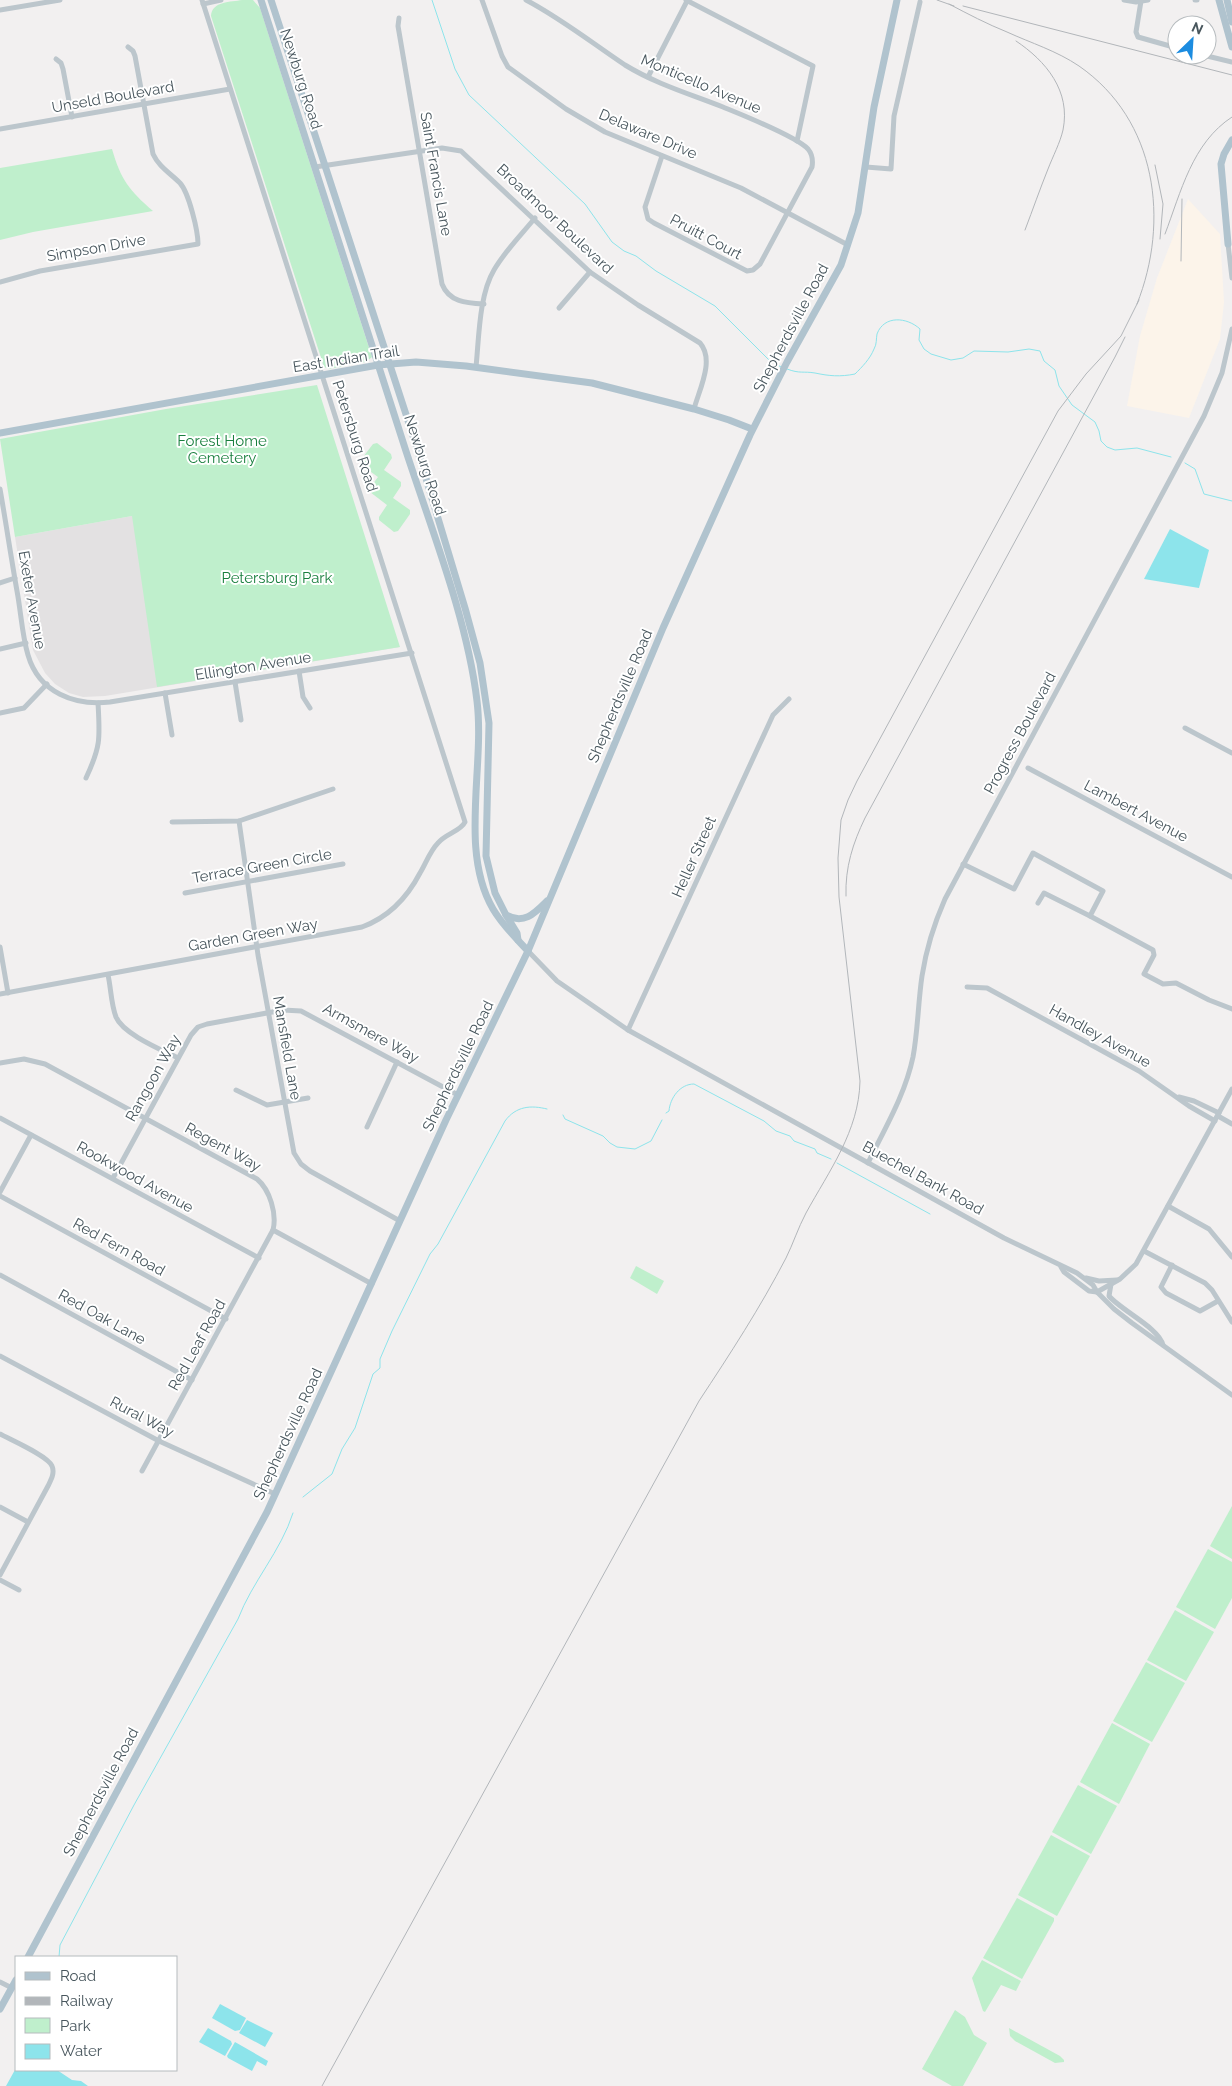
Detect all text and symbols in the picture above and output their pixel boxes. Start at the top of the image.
north arrow [1167,15,1217,65]
text: N [1189,19,1206,38]
street label: Newburg Road [276,27,326,131]
street label: Monticello Avenue [638,51,764,118]
street label: Unseld Boulevard [50,77,176,117]
street label: Delaware Drive [596,105,700,163]
street label: Saint Francis Lane [416,111,456,238]
street label: Broadmoor Boulevard [493,160,617,278]
street label: Pruitt Court [667,210,745,264]
street label: Simpson Drive [45,230,147,266]
street label: Shepherdsville Road [749,261,833,395]
street label: East Indian Trail [292,342,401,376]
street label: Petersburg Road [328,378,382,494]
street label: Newburg Road [400,413,450,517]
park label: Forest Home Cemetery [177,432,267,467]
street label: Exeter Avenue [14,549,50,651]
park label: Petersburg Park [221,569,333,587]
street label: Shepherdsville Road [584,627,656,765]
street label: Ellington Avenue [194,648,312,684]
street label: Progress Boulevard [980,669,1060,797]
street label: Lambert Avenue [1081,776,1191,846]
street label: Heller Street [668,814,720,900]
street label: Terrace Green Circle [191,845,333,887]
street label: Garden Green Way [187,915,319,955]
street label: Mansfield Lane [269,995,305,1102]
street label: Shepherdsville Road [419,998,497,1134]
street label: Armsmere Way [320,999,422,1067]
street label: Handley Avenue [1046,1001,1154,1072]
street label: Rangoon Way [122,1031,184,1125]
street label: Regent Way [182,1119,264,1175]
street label: Buechel Bank Road [859,1137,987,1219]
street label: Rookwood Avenue [74,1138,197,1217]
street label: Red Fern Road [70,1214,168,1280]
street label: Red Oak Lane [55,1286,149,1349]
street label: Red Leaf Road [165,1296,229,1394]
street label: Shepherdsville Road [250,1365,326,1503]
street label: Rural Way [107,1393,177,1441]
street label: Shepherdsville Road [59,1725,143,1859]
legend [15,1956,178,2071]
text: Road [60,1967,96,1985]
text: Railway [60,1992,113,2010]
text: Park [60,2017,91,2035]
text: Water [60,2042,103,2060]

